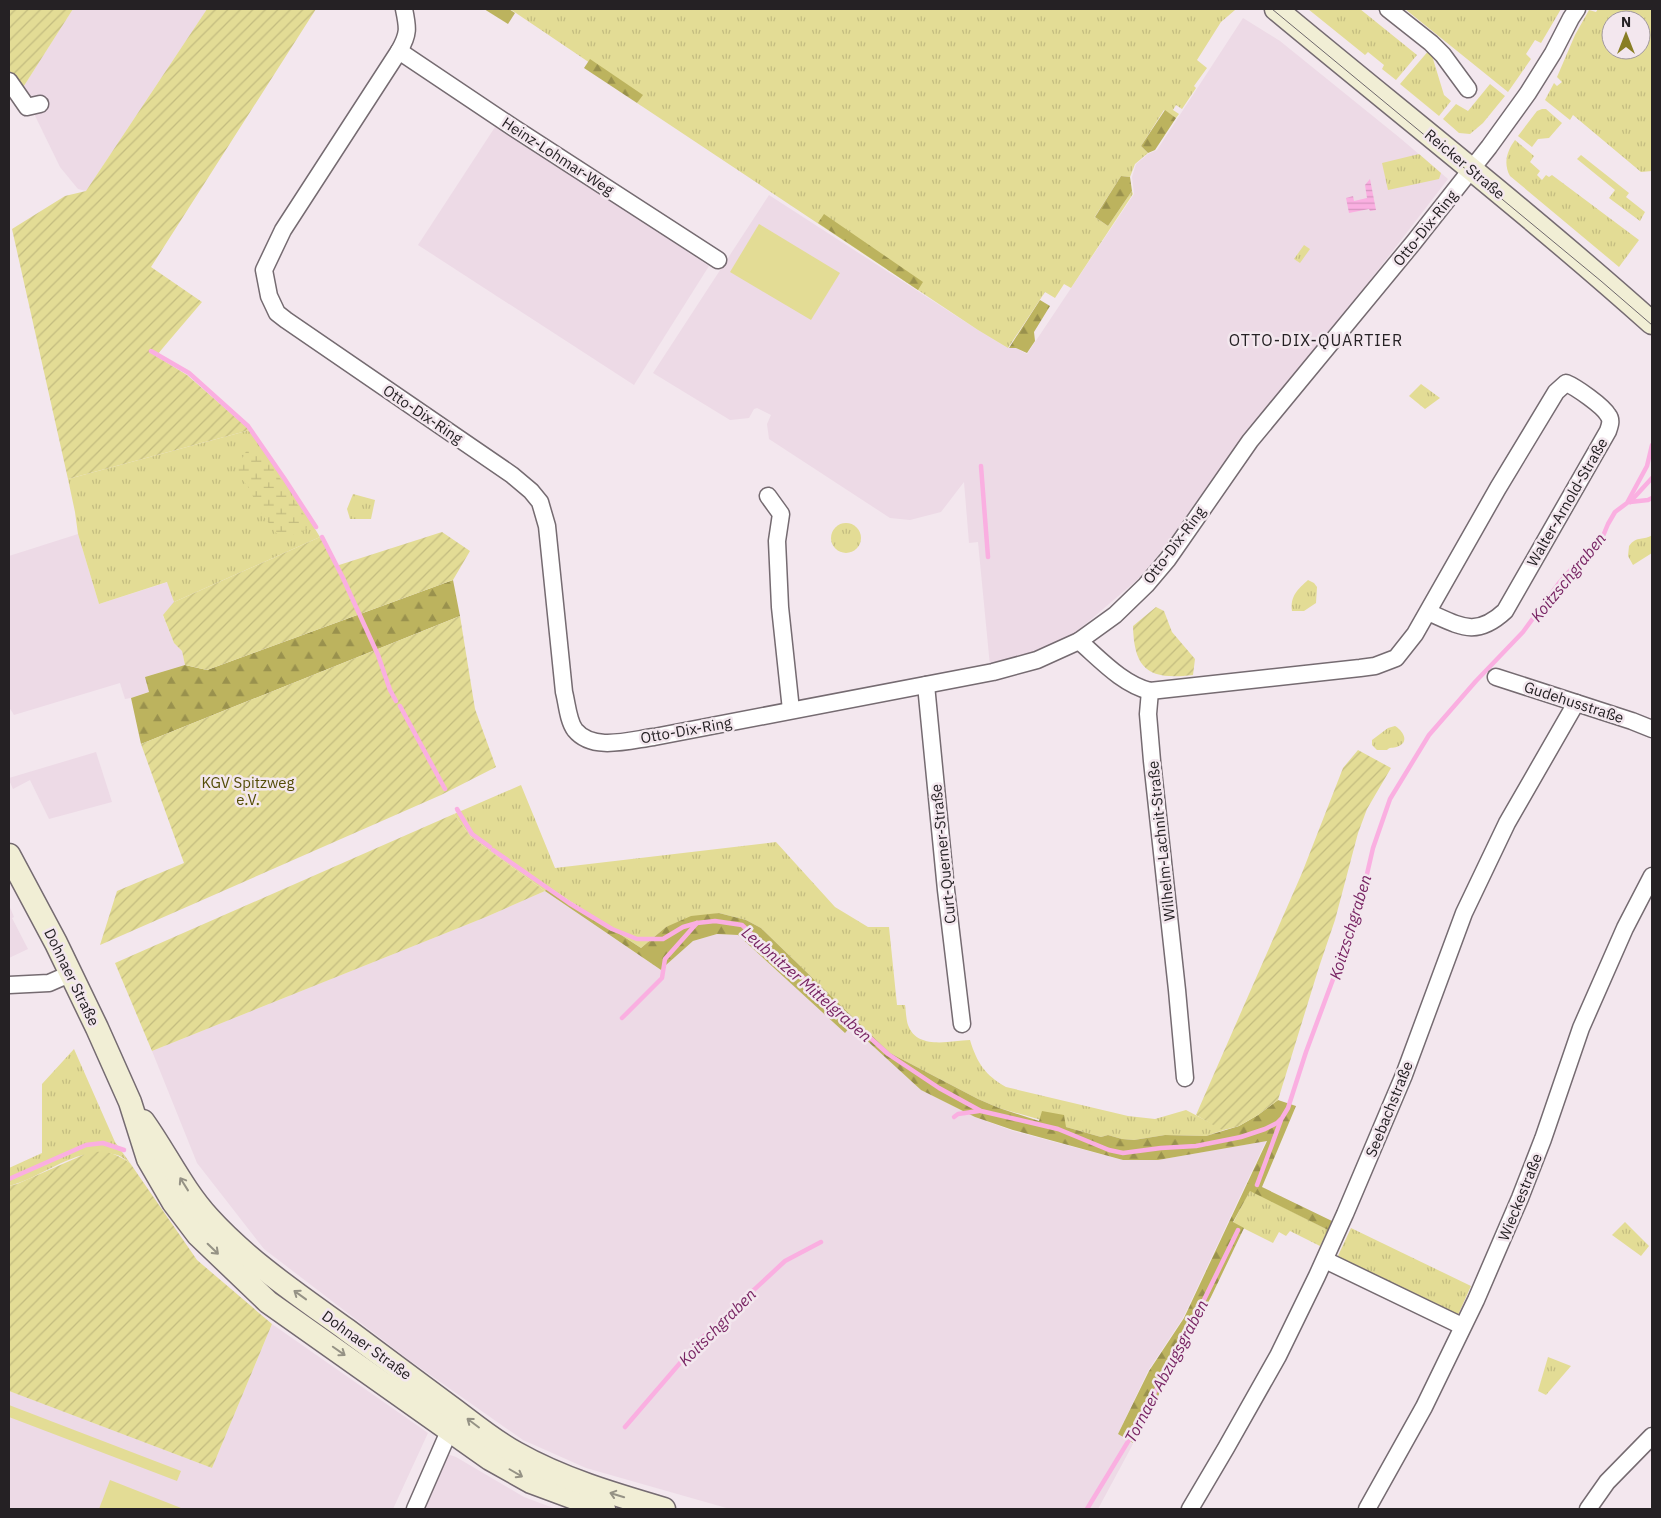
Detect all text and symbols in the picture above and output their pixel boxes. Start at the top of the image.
north arrow [1601,10,1651,60]
text: N [1621,13,1631,31]
street label: Heinz-Lohmar-Weg [499,113,618,199]
street label: Reicker Straße [1421,125,1509,203]
street label: Otto-Dix-Ring [1389,186,1461,270]
district label: OTTO-DIX-QUARTIER [1229,330,1403,350]
street label: Otto-Dix-Ring [379,380,467,448]
street label: Walter-Arnold-Straße [1522,434,1612,570]
street label: Otto-Dix-Ring [1139,502,1209,588]
water label: Koitzschgraben [1526,529,1610,625]
street label: Gudehusstraße [1522,677,1626,727]
street label: Otto-Dix-Ring [639,713,733,747]
street label: Wilhelm-Lachnit-Straße [1143,760,1179,922]
park label: KGV Spitzweg e.V. [201,773,295,809]
street label: Curt-Querner-Straße [926,783,960,925]
water label: Koitzschgraben [1325,872,1375,982]
water label: Leubnitzer Mittelgraben [738,922,876,1046]
street label: Dohnaer Straße [40,925,104,1029]
street label: Seebachstraße [1361,1058,1417,1160]
street label: Wieckestraße [1494,1151,1546,1243]
one-way arrow [178,1177,188,1191]
one-way arrow [207,1243,219,1255]
water label: Koitschgraben [674,1284,760,1370]
one-way arrow [294,1290,307,1301]
water label: Tornaer Abzugsgraben [1120,1296,1212,1446]
street label: Dohnaer Straße [319,1306,415,1384]
one-way arrow [332,1346,346,1356]
one-way arrow [467,1418,480,1429]
one-way arrow [508,1469,522,1479]
one-way arrow [610,1490,626,1500]

